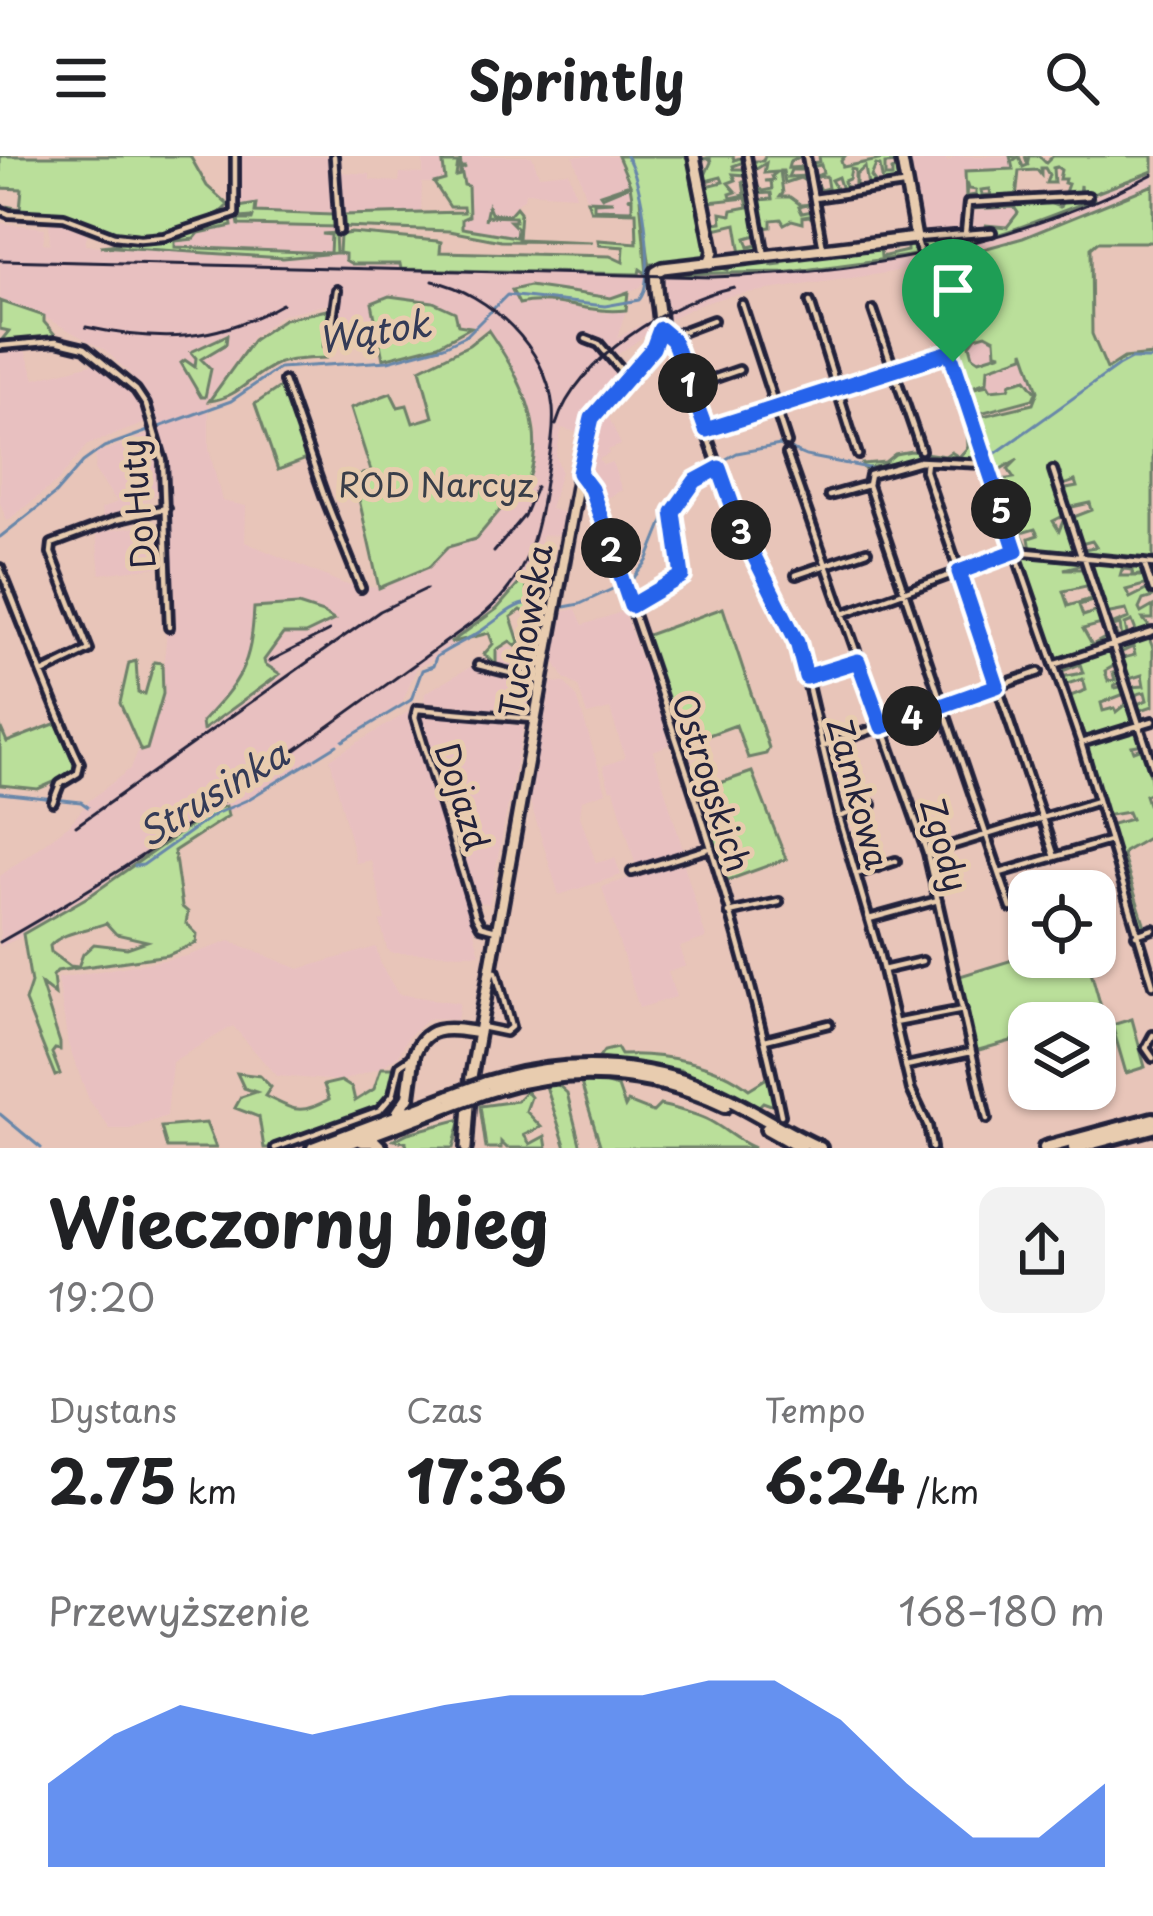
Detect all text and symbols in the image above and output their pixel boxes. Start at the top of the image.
text: Sprintly [468,38,685,119]
icon: menu [48,45,114,111]
icon: search [1039,45,1105,111]
pin [902,239,1004,362]
icon: arrive [920,257,986,323]
water label: Wątok [314,294,435,366]
pin: 1 [658,353,718,413]
text: 1 [680,358,696,408]
street label: Do Huty [105,437,167,571]
park label: ROD Narcyz [338,458,534,508]
pin: 5 [971,479,1031,539]
text: 5 [990,484,1012,534]
pin: 3 [711,500,771,560]
text: 3 [730,505,752,555]
pin: 2 [581,518,641,578]
text: 2 [599,523,623,573]
street label: Tuchowska [484,539,564,720]
street label: Ostrogskich [661,686,765,878]
pin: 4 [882,686,942,746]
text: 4 [901,691,923,741]
street label: Zamkowa [816,712,904,875]
water label: Strusinka [127,725,299,858]
street label: Dojazd [424,736,504,856]
street label: Zgody [909,791,983,897]
map controls [1008,870,1116,1110]
button: locate [1008,870,1116,978]
button: layers [1008,1002,1116,1110]
text: Wieczorny bieg [48,1171,549,1270]
button: share [979,1187,1105,1313]
text: 19:20 [48,1266,155,1325]
text: Dystans [48,1384,177,1434]
text: Czas [406,1384,483,1434]
text: Tempo [765,1384,866,1434]
text: 2.75 [48,1434,177,1524]
text: 17:36 [406,1434,567,1524]
text: 6:24 [765,1434,905,1524]
text: km [177,1465,237,1515]
text: /km [905,1465,979,1515]
text: Przewyższenie [48,1580,310,1639]
text: 168–180 m [898,1580,1105,1639]

